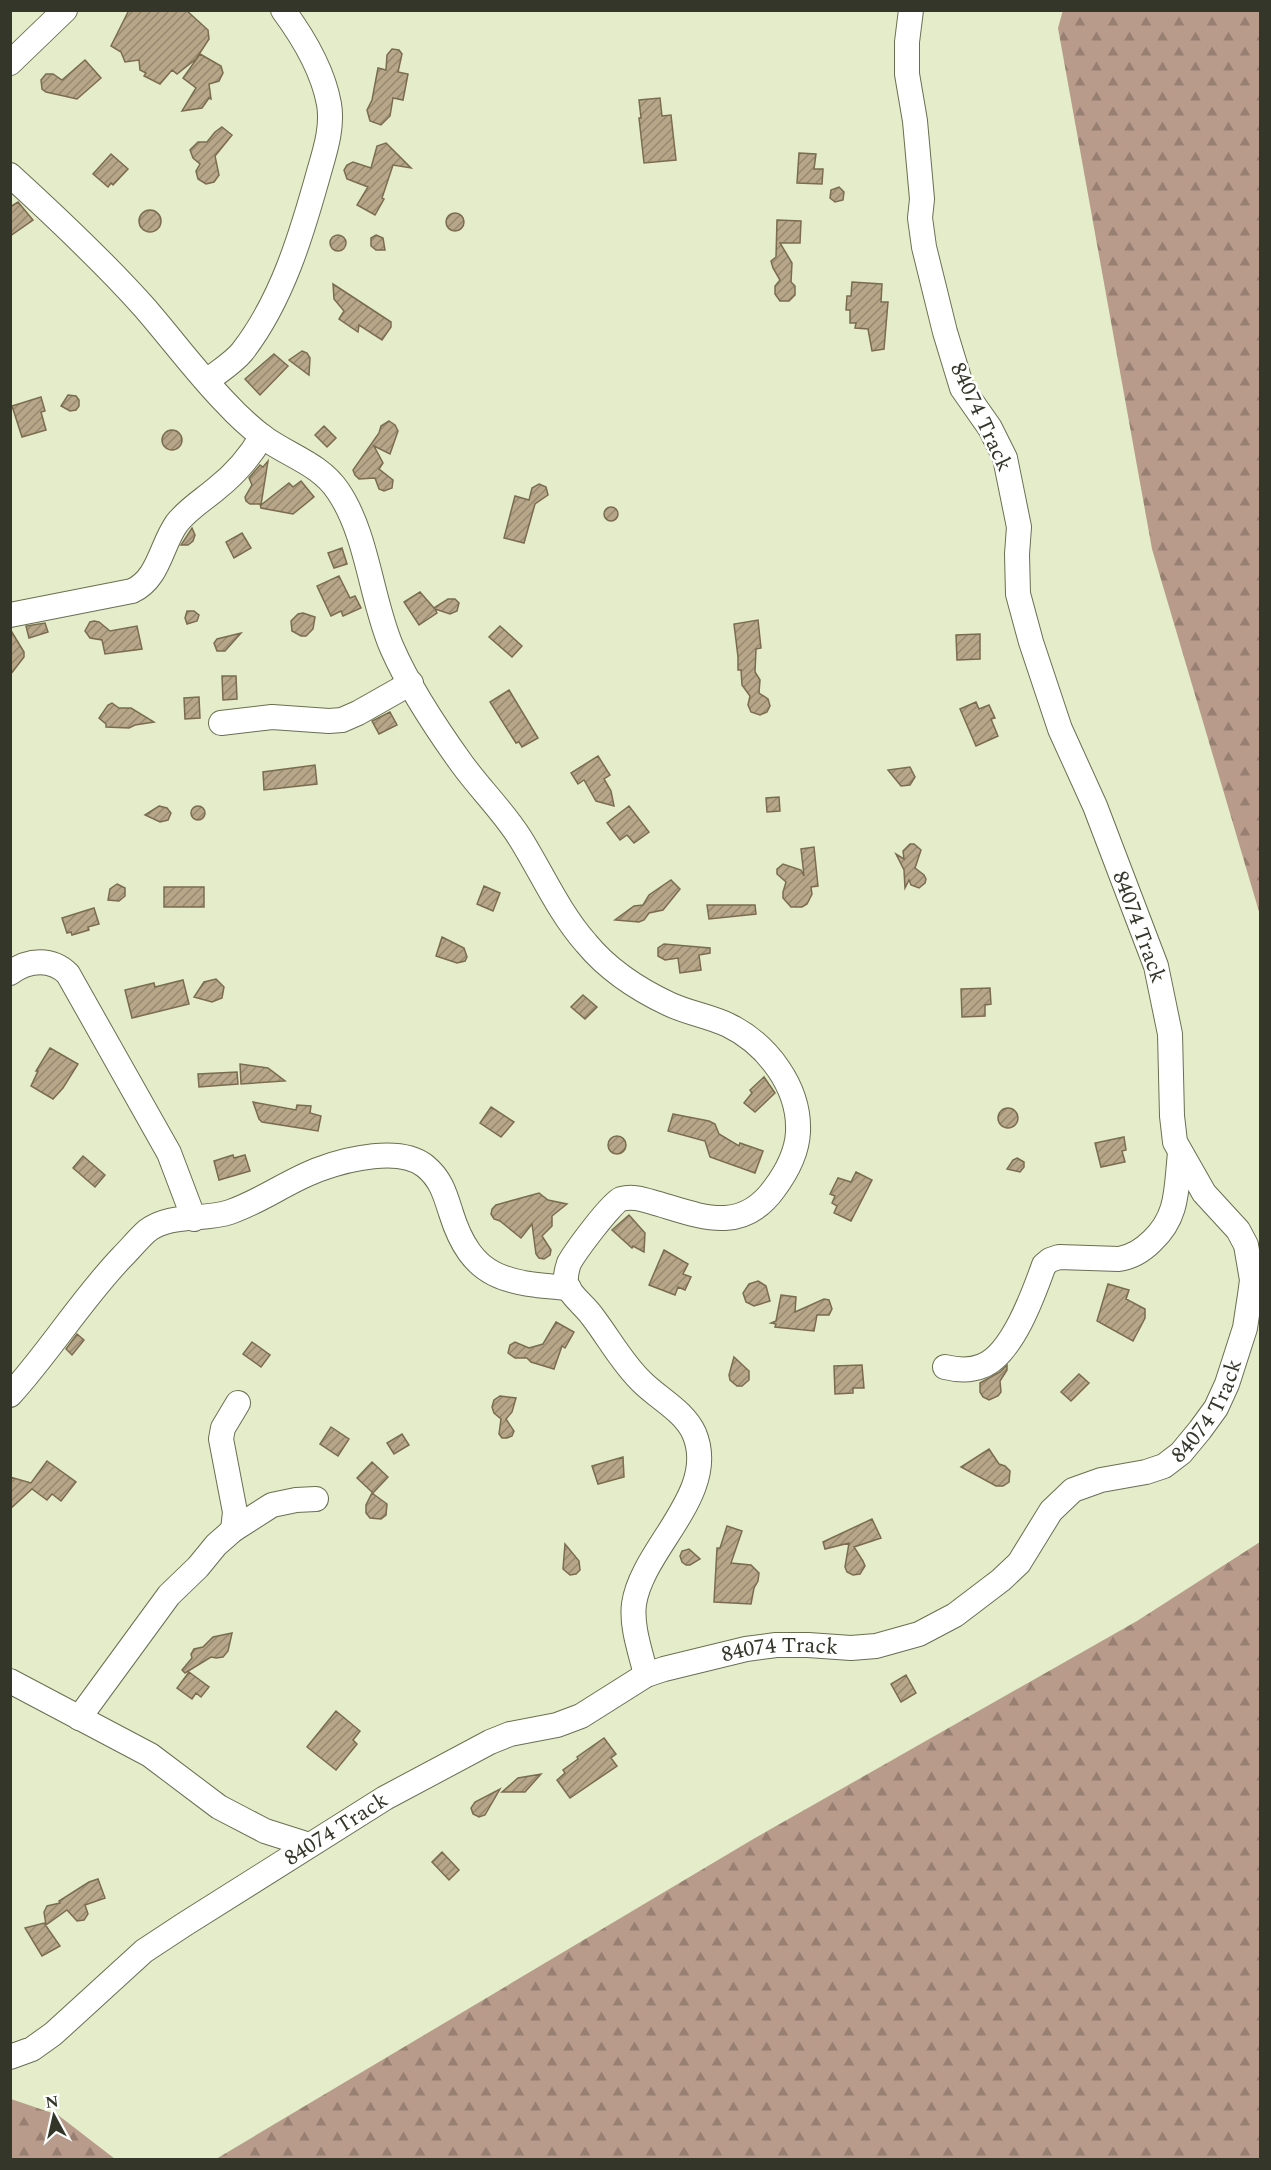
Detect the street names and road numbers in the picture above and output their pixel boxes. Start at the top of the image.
street label: 84074 Track [941,357,1021,477]
street label: 84074 Track [1103,866,1175,988]
street label: 84074 Track [1164,1355,1251,1471]
street label: 84074 Track [718,1628,839,1671]
street label: 84074 Track [278,1784,394,1874]

